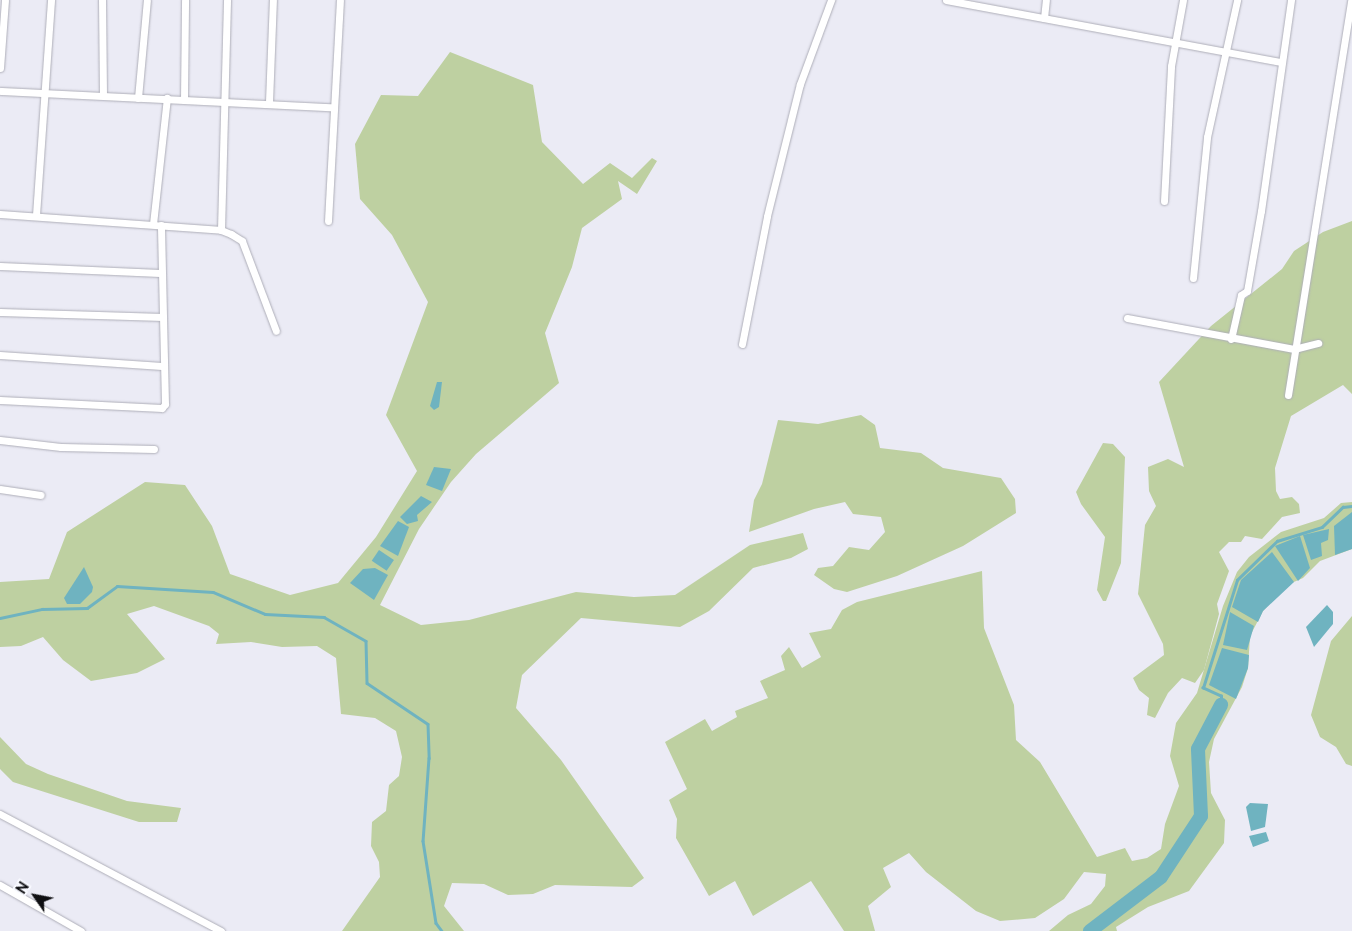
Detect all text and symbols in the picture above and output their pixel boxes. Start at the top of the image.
north arrow [10,871,60,921]
text: N [13,879,32,897]

